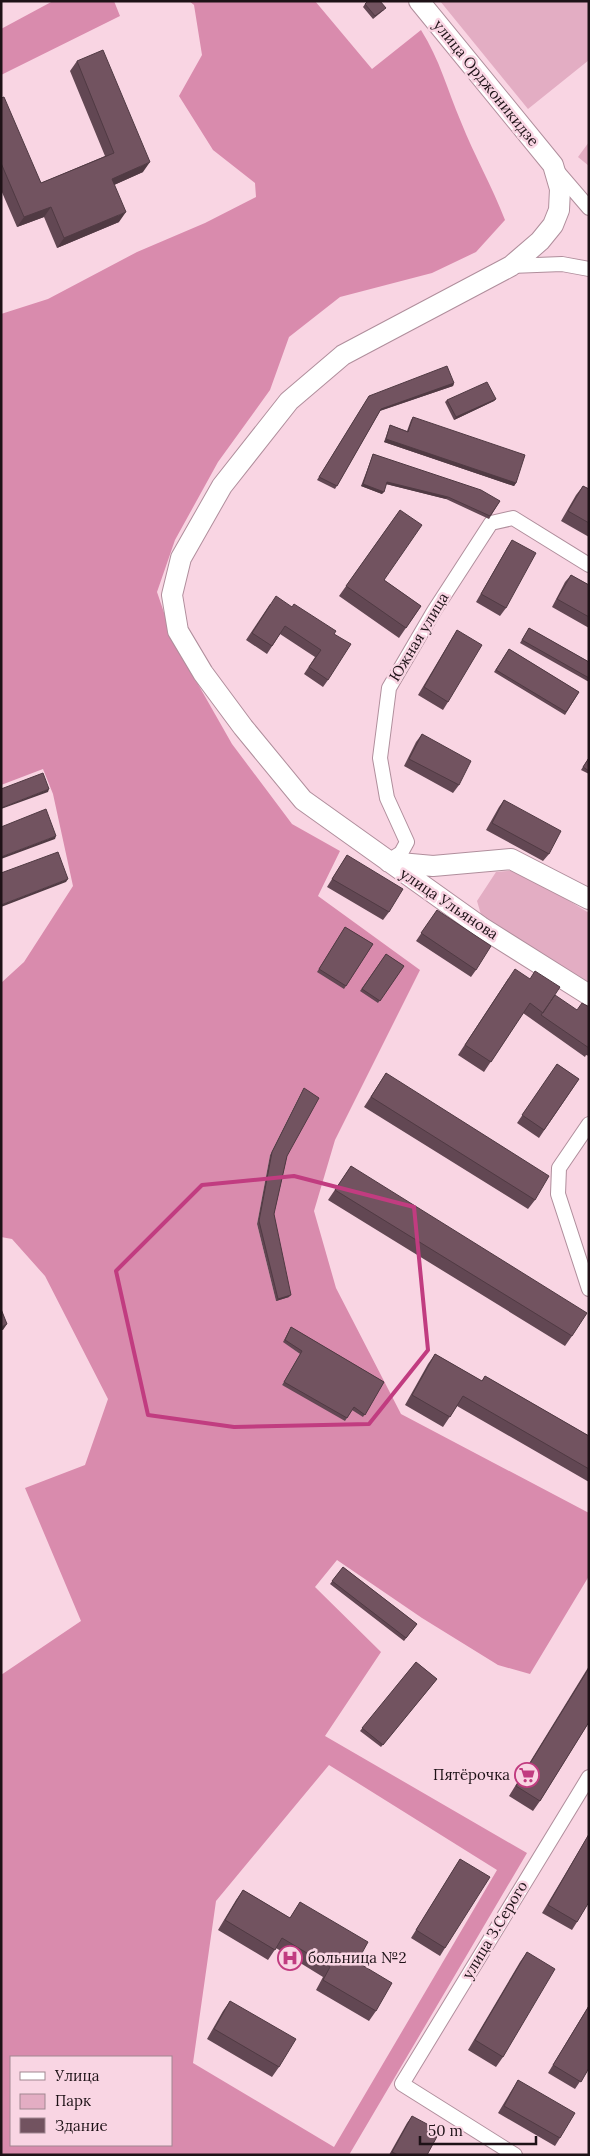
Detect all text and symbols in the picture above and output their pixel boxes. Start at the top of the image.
street label: улица Орджоникидзе [430,16,543,150]
street label: Южная улица [385,589,453,685]
street label: улица Ульянова [396,864,502,944]
supermarket icon: Пятёрочка [514,1762,540,1788]
place label: Пятёрочка [433,1765,510,1784]
street label: улица З.Серого [458,1877,531,1982]
hospital icon: больница №2 [277,1945,303,1971]
place label: больница №2 [308,1948,406,1967]
legend [10,2056,172,2146]
text: Улица [54,2066,100,2085]
text: Парк [55,2091,91,2110]
scale bar [420,2114,536,2146]
text: Здание [55,2116,108,2135]
text: 50 m [428,2121,463,2140]

